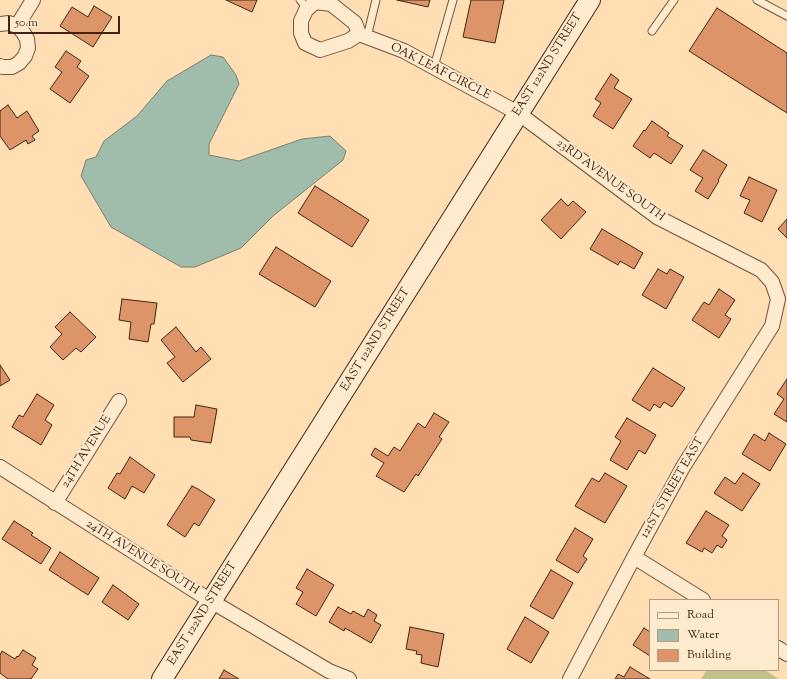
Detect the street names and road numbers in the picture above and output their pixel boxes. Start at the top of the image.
street label: EAST 122ND STREET [510,11,586,119]
street label: OAK LEAF CIRCLE [388,41,492,103]
street label: 23RD AVENUE SOUTH [553,137,667,225]
street label: EAST 122ND STREET [338,286,414,394]
street label: 24TH AVENUE [59,413,115,491]
street label: 121ST STREET EAST [638,435,708,541]
street label: 24TH AVENUE SOUTH [83,517,201,599]
street label: EAST 122ND STREET [165,560,241,668]

